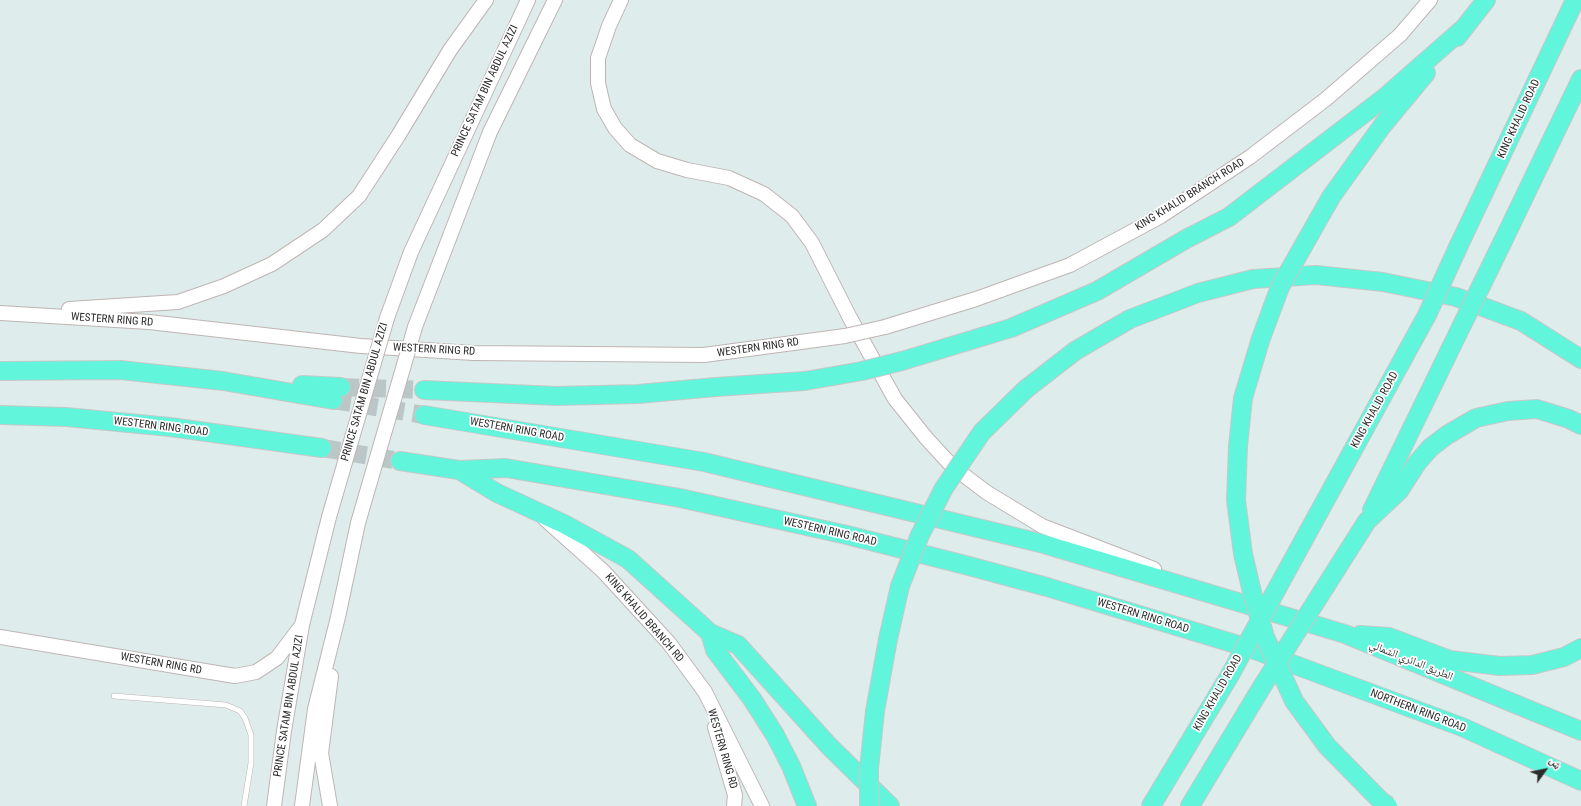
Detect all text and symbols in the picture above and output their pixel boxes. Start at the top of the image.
street label: PRINCE SATAM BIN ABDUL AZIZI [449,23,521,159]
street label: KING KHALID ROAD [1495,77,1543,161]
street label: KING KHALID BRANCH ROAD [1133,156,1247,234]
street label: WESTERN RING RD [70,311,154,329]
street label: PRINCE SATAM BIN ABDUL AZIZI [339,321,391,463]
street label: WESTERN RING RD [716,336,800,360]
street label: WESTERN RING RD [392,341,476,359]
street label: KING KHALID ROAD [1348,369,1402,451]
street label: WESTERN RING ROAD [113,415,209,439]
street label: WESTERN RING ROAD [469,415,565,445]
street label: WESTERN RING ROAD [782,515,878,549]
street label: KING KHALID BRANCH RD [602,571,686,665]
street label: WESTERN RING ROAD [1095,596,1191,636]
street label: PRINCE SATAM BIN ABDUL AZIZI [271,634,307,778]
street label: الطريق الدائري الشمالي [1367,638,1455,684]
street label: WESTERN RING RD [119,650,203,678]
street label: KING KHALID ROAD [1191,653,1245,733]
street label: NORTHERN RING ROAD [1368,687,1468,735]
street label: WESTERN RING RD [704,708,740,790]
north arrow [1525,750,1565,790]
text: ش [1547,755,1564,772]

